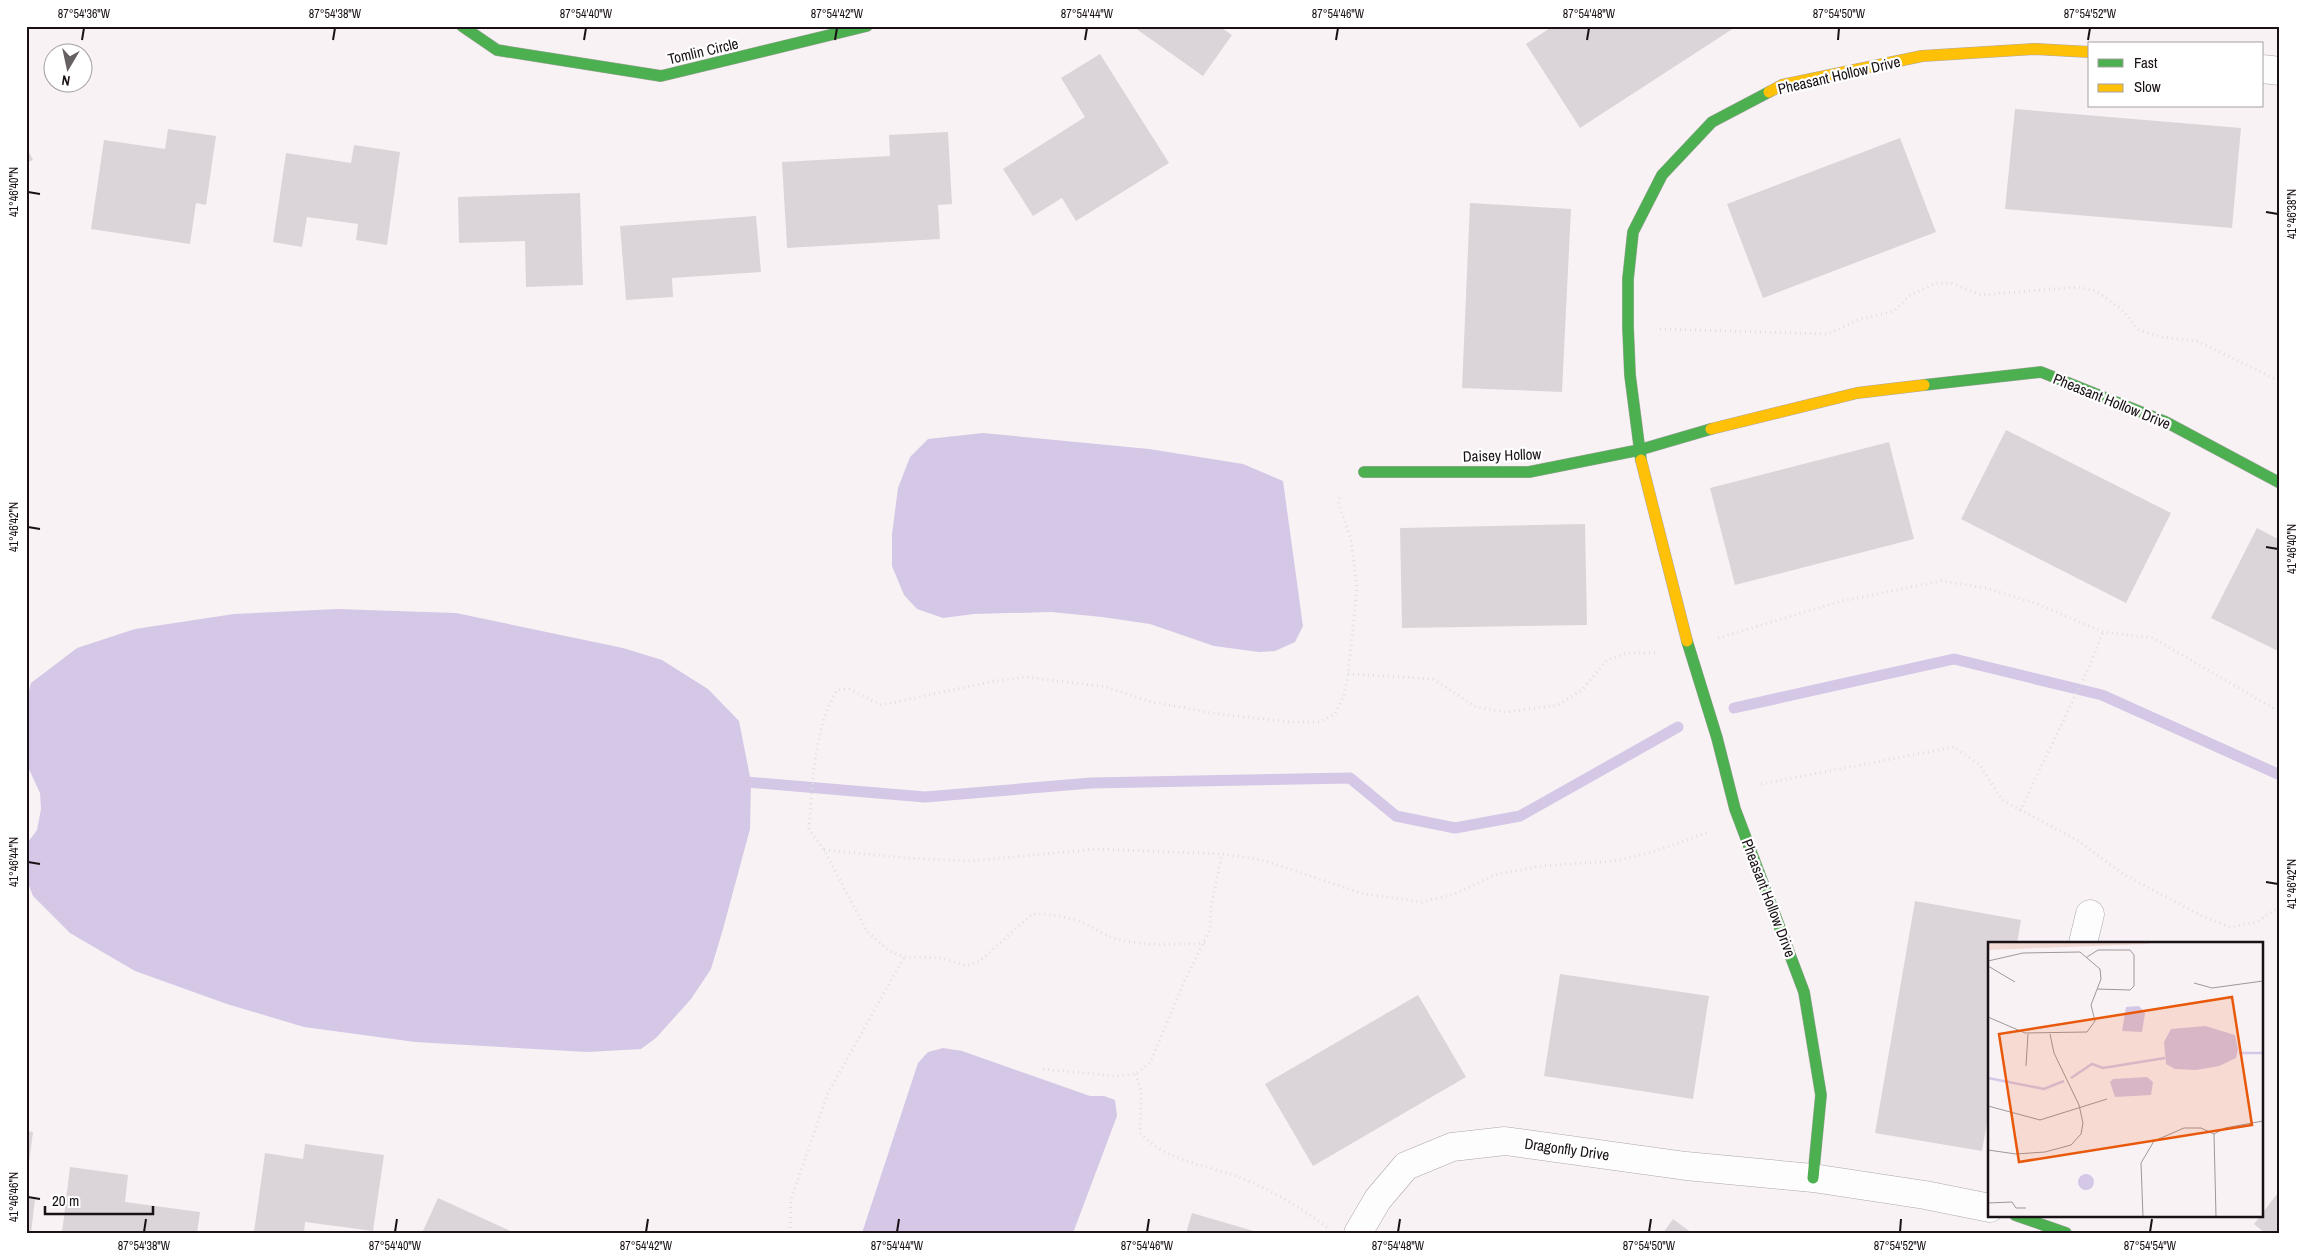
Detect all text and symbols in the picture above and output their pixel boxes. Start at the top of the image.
text: 87°54'36"W [58,6,111,22]
text: 87°54'38"W [309,6,362,22]
text: 87°54'40"W [560,6,613,22]
text: 87°54'42"W [811,6,864,22]
text: 87°54'44"W [1061,6,1114,22]
text: 87°54'46"W [1312,6,1365,22]
text: 87°54'48"W [1563,6,1616,22]
text: 87°54'50"W [1813,6,1866,22]
text: 87°54'52"W [2064,6,2117,22]
street label: Tomlin Circle [666,33,740,69]
north arrow [42,42,92,92]
legend [2088,42,2264,108]
street label: Pheasant Hollow Drive [1776,51,1902,99]
text: Fast [2134,52,2158,73]
text: N [60,71,71,90]
text: Slow [2134,76,2161,97]
text: 41°46'40"N [6,167,22,217]
text: 41°46'38"N [2284,189,2300,239]
street label: Pheasant Hollow Drive [2050,368,2174,434]
street label: Daisey Hollow [1462,443,1542,467]
text: 41°46'42"N [6,502,22,552]
text: 41°46'40"N [2284,524,2300,574]
street label: Pheasant Hollow Drive [1737,836,1801,960]
text: 41°46'44"N [6,837,22,887]
text: 41°46'42"N [2284,859,2300,909]
inset map [1988,942,2264,1216]
street label: Dragonfly Drive [1523,1133,1611,1165]
text: 41°46'46"N [6,1172,22,1222]
scale bar [45,1184,152,1216]
text: 20 m [52,1190,79,1211]
text: 87°54'38"W [118,1238,171,1254]
text: 87°54'40"W [369,1238,422,1254]
text: 87°54'42"W [620,1238,673,1254]
text: 87°54'44"W [871,1238,924,1254]
text: 87°54'46"W [1121,1238,1174,1254]
text: 87°54'48"W [1372,1238,1425,1254]
text: 87°54'50"W [1623,1238,1676,1254]
text: 87°54'52"W [1874,1238,1927,1254]
text: 87°54'54"W [2124,1238,2177,1254]

